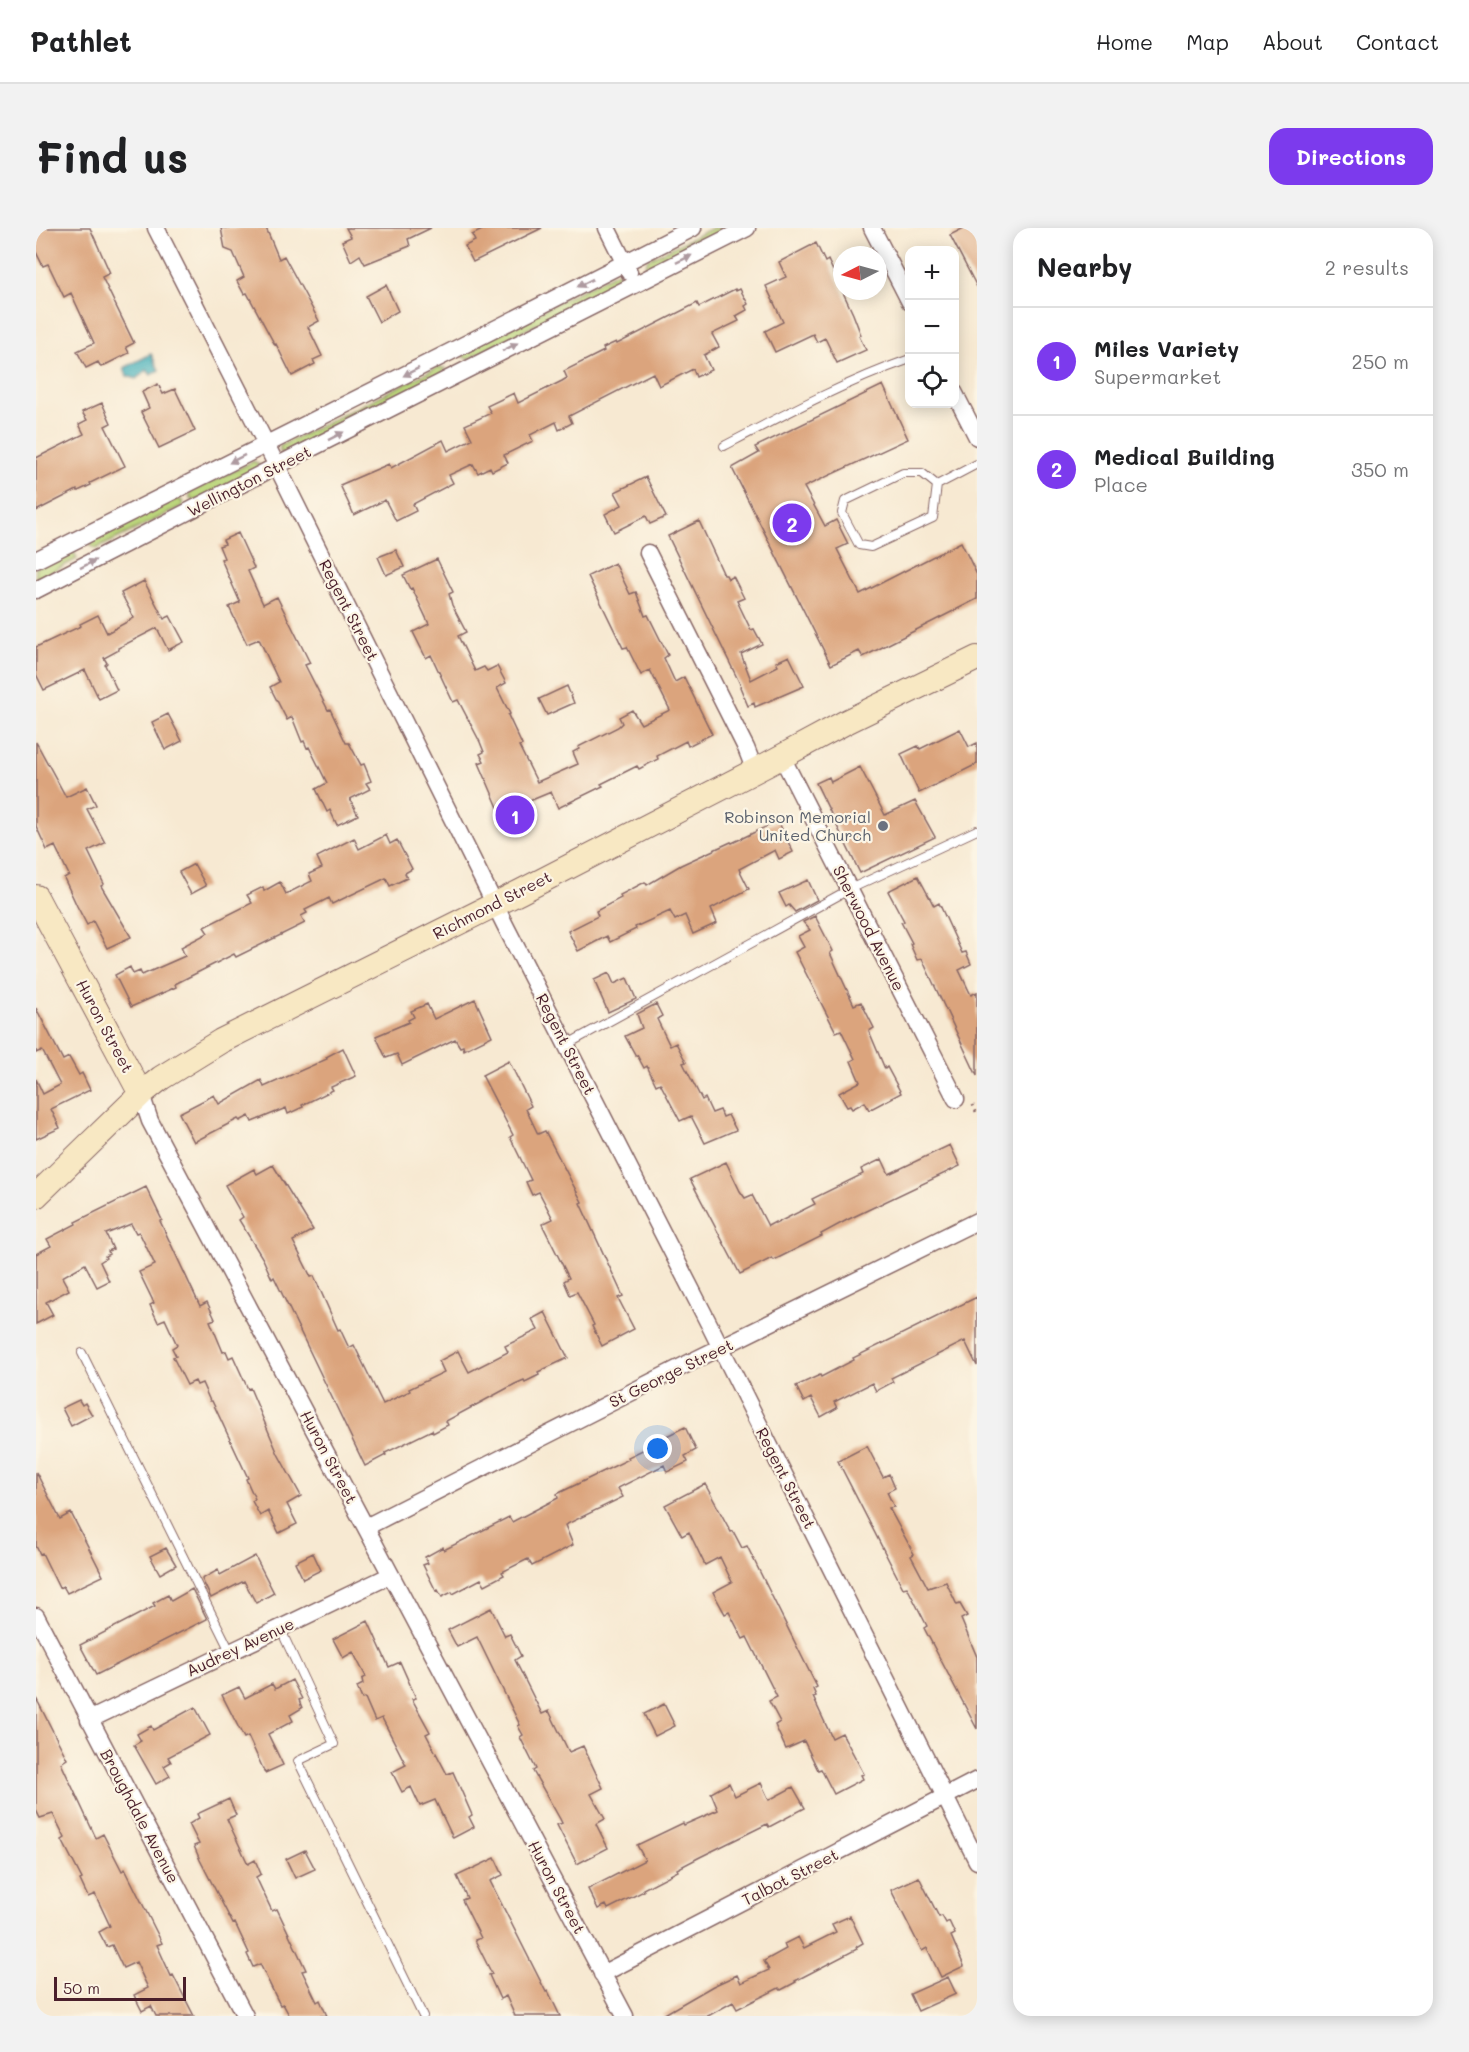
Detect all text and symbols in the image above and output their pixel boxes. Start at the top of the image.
text: Pathlet [30,23,132,59]
text: Home [1096,28,1153,55]
text: Map [1186,28,1229,55]
text: About [1262,28,1323,55]
text: Contact [1356,28,1439,55]
button: Directions [1269,128,1433,185]
text: Find us [36,129,188,184]
north arrow [833,246,887,300]
map controls [905,246,959,408]
button: + [905,246,959,300]
text: Nearby [1037,250,1132,284]
text: 2 results [1325,254,1409,280]
one-way arrow [675,255,692,264]
one-way arrow [576,278,593,288]
button: − [905,300,959,354]
text: Miles Variety [1094,334,1239,363]
one-way arrow [501,342,518,352]
text: 1 [1052,348,1061,374]
text: 250 m [1352,348,1409,374]
button: locate [905,354,959,408]
text: Supermarket [1094,363,1221,389]
one-way arrow [403,367,420,377]
one-way arrow [327,431,345,441]
street label: Wellington Street [183,440,314,521]
text: Medical Building [1094,442,1275,471]
one-way arrow [228,454,245,464]
text: 2 [1051,456,1062,482]
text: 350 m [1351,456,1409,482]
text: Place [1094,471,1148,497]
pin: 2 [772,500,812,546]
street label: Regent Street [315,555,384,664]
one-way arrow [79,559,97,569]
pin: 1 [496,792,534,838]
place label: Robinson Memorial United Church [724,806,871,845]
marker: Robinson Memorial United Church [876,819,890,833]
street label: Sherwood Avenue [829,862,910,994]
street label: Richmond Street [429,865,555,944]
street label: Huron Street [72,976,139,1076]
street label: Regent Street [532,989,601,1098]
street label: St George Street [605,1333,736,1412]
street label: Huron Street [296,1407,363,1507]
street label: Regent Street [752,1423,821,1532]
your location [643,1434,672,1463]
street label: Audrey Avenue [182,1612,297,1681]
street label: Broughdale Avenue [96,1745,185,1886]
street label: Huron Street [524,1837,591,1937]
street label: Talbot Street [738,1843,842,1910]
scale bar [54,1974,186,2002]
text: 50 m [63,1977,100,1998]

